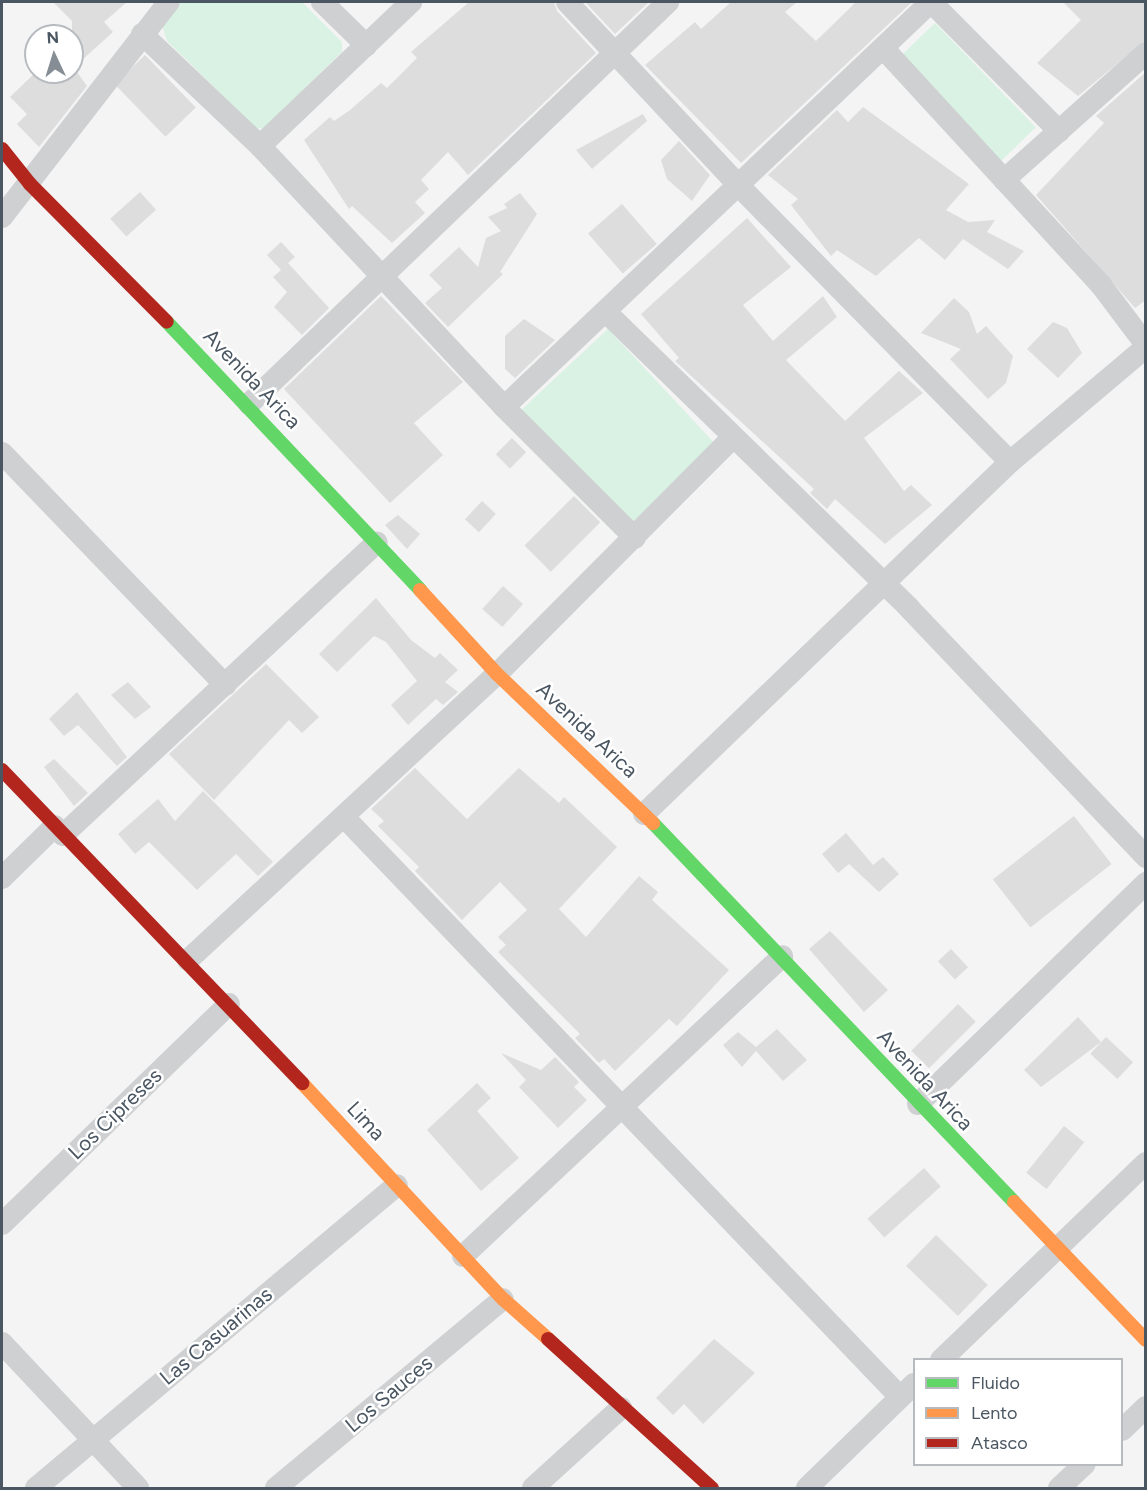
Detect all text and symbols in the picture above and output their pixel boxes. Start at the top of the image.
north arrow [24,24,84,84]
text: N [46,28,60,47]
street label: Avenida Arica [198,324,306,434]
street label: Avenida Arica [531,677,643,783]
street label: Avenida Arica [872,1024,978,1136]
street label: Los Cipreses [63,1063,167,1165]
street label: Lima [342,1096,390,1146]
street label: Las Casuarinas [155,1282,277,1390]
street label: Los Sauces [340,1350,438,1438]
legend [913,1358,1123,1466]
text: Fluido [971,1372,1020,1394]
text: Lento [971,1402,1017,1424]
text: Atasco [971,1432,1028,1454]

